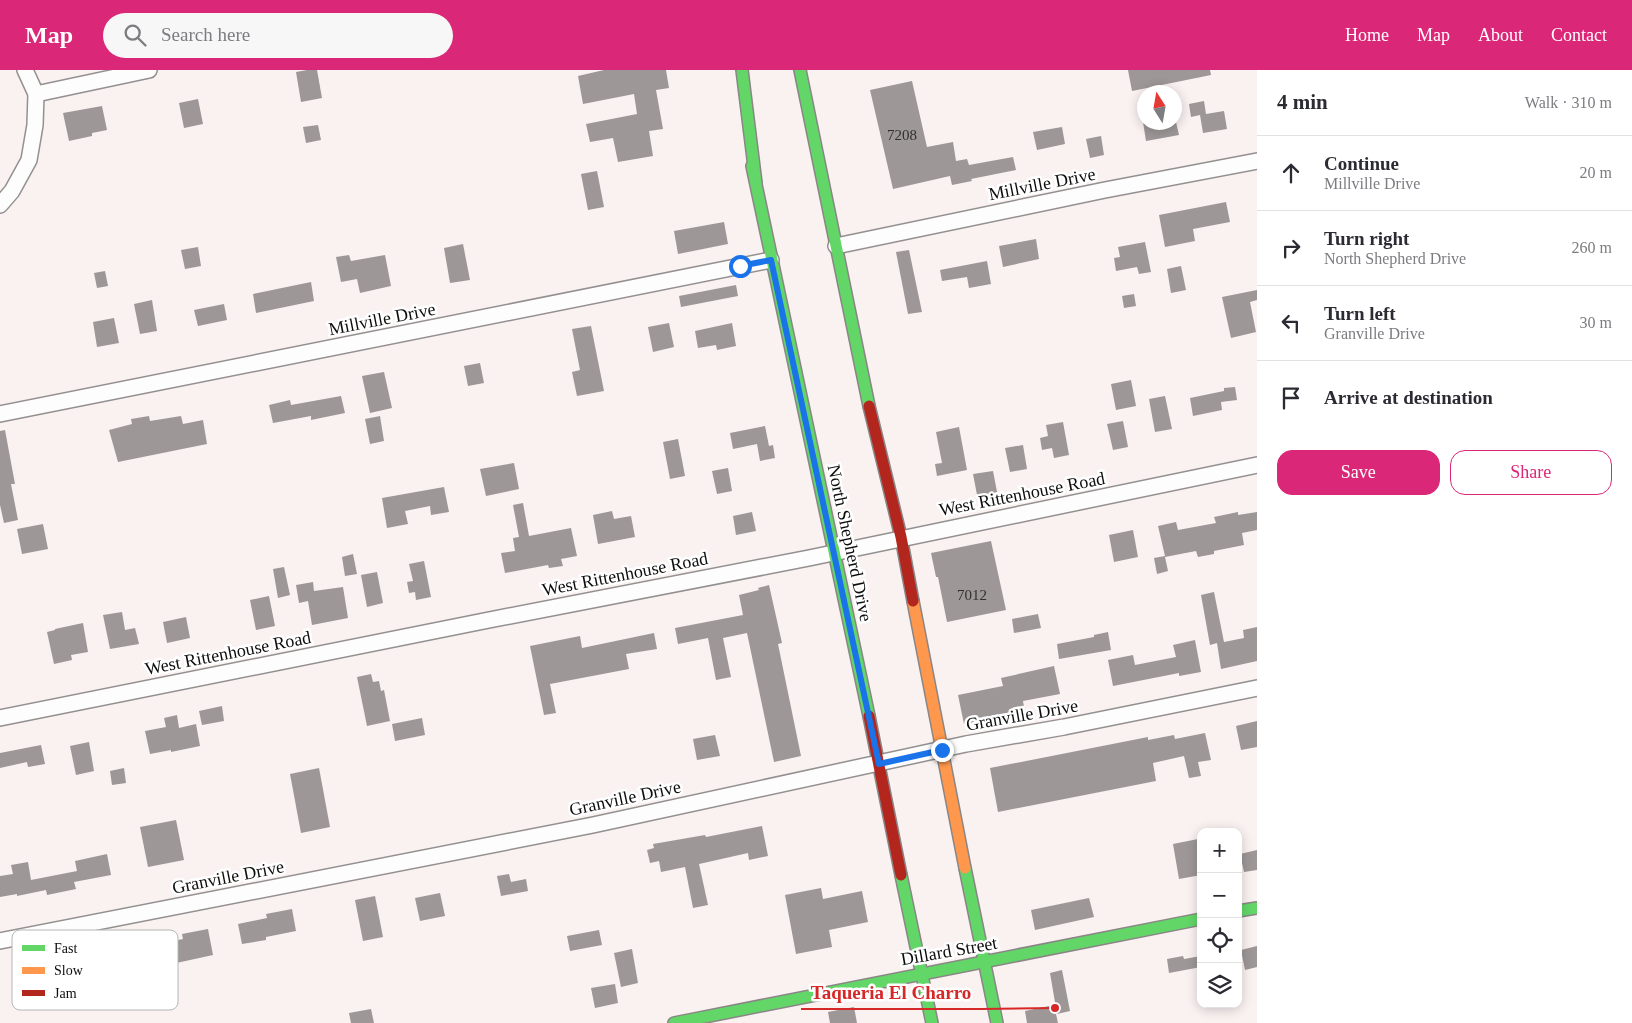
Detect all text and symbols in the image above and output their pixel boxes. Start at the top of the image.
search box [103,13,453,58]
icon: search [121,21,149,49]
text: Map [25,22,73,48]
text: Search here [161,24,250,45]
text: Home [1345,25,1389,45]
text: Map [1417,25,1450,45]
text: About [1478,25,1523,45]
text: Contact [1551,25,1607,45]
north arrow [1137,85,1182,130]
text: 4 min [1277,90,1328,114]
text: Walk · 310 m [1525,94,1612,111]
house number: 7208 [887,127,917,143]
text: Continue [1324,153,1399,174]
icon: ahead [1277,159,1305,187]
street label: Millville Drive [987,164,1097,204]
text: 20 m [1580,164,1612,181]
text: Millville Drive [1324,175,1420,192]
text: Turn right [1324,228,1409,249]
icon: right [1277,234,1305,262]
text: 260 m [1572,239,1612,256]
text: North Shepherd Drive [1324,250,1466,267]
route start [729,255,752,278]
street label: Millville Drive [327,299,437,339]
text: Turn left [1324,303,1396,324]
icon: left [1277,309,1305,337]
text: 30 m [1580,314,1612,331]
text: Granville Drive [1324,325,1425,342]
icon: arrive [1277,384,1305,412]
text: Arrive at destination [1324,387,1493,408]
button: Save [1277,450,1440,495]
button: Share [1450,450,1612,495]
street label: North Shepherd Drive [824,463,876,623]
street label: West Rittenhouse Road [937,468,1107,520]
street label: West Rittenhouse Road [540,548,710,600]
house number: 7012 [957,587,987,603]
street label: West Rittenhouse Road [143,627,313,679]
street label: Granville Drive [964,695,1080,735]
route end [931,739,954,762]
street label: Granville Drive [567,776,683,820]
map controls [1197,828,1242,1008]
button: + [1197,828,1242,873]
street label: Granville Drive [170,856,286,898]
button: − [1197,873,1242,918]
button: locate [1197,918,1242,963]
legend [12,930,178,1010]
street label: Dillard Street [899,933,999,969]
text: Fast [54,941,77,956]
text: Slow [54,963,84,978]
button: layers [1197,963,1242,1008]
callout: Taqueria El Charro [801,975,981,1009]
text: Taqueria El Charro [811,982,971,1003]
text: Jam [54,986,77,1001]

